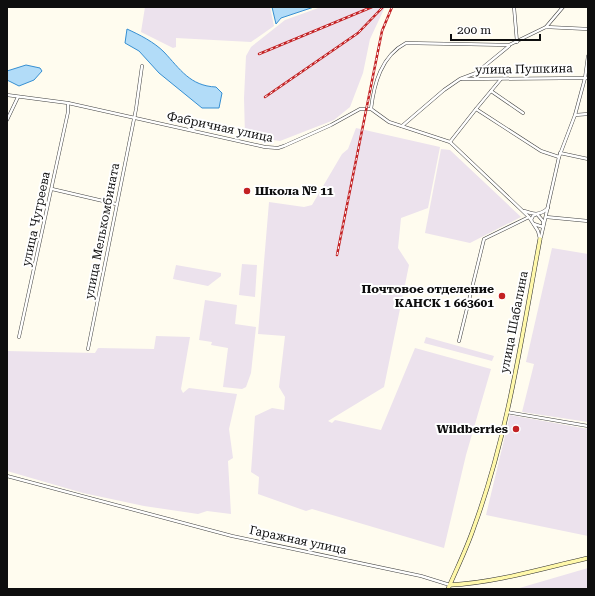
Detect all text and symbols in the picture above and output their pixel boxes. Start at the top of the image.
scale bar [451,16,540,42]
text: 200 m [457,23,491,37]
street label: улица Пушкина [475,61,573,77]
street label: Фабричная улица [166,109,275,145]
street label: улица Мелькомбината [82,161,122,300]
street label: улица Чугреева [19,170,53,268]
place label: Школа № 11 [255,184,334,198]
marker: Школа № 11 [242,186,252,196]
street label: улица Шабалина [497,269,531,374]
place label: Почтовое отделение КАНСК 1 663601 [362,282,494,310]
marker: Почтовое отделение КАНСК 1 663601 [497,291,507,301]
place label: Wildberries [436,422,508,436]
marker: Wildberries [511,424,521,434]
street label: Гаражная улица [248,523,348,557]

